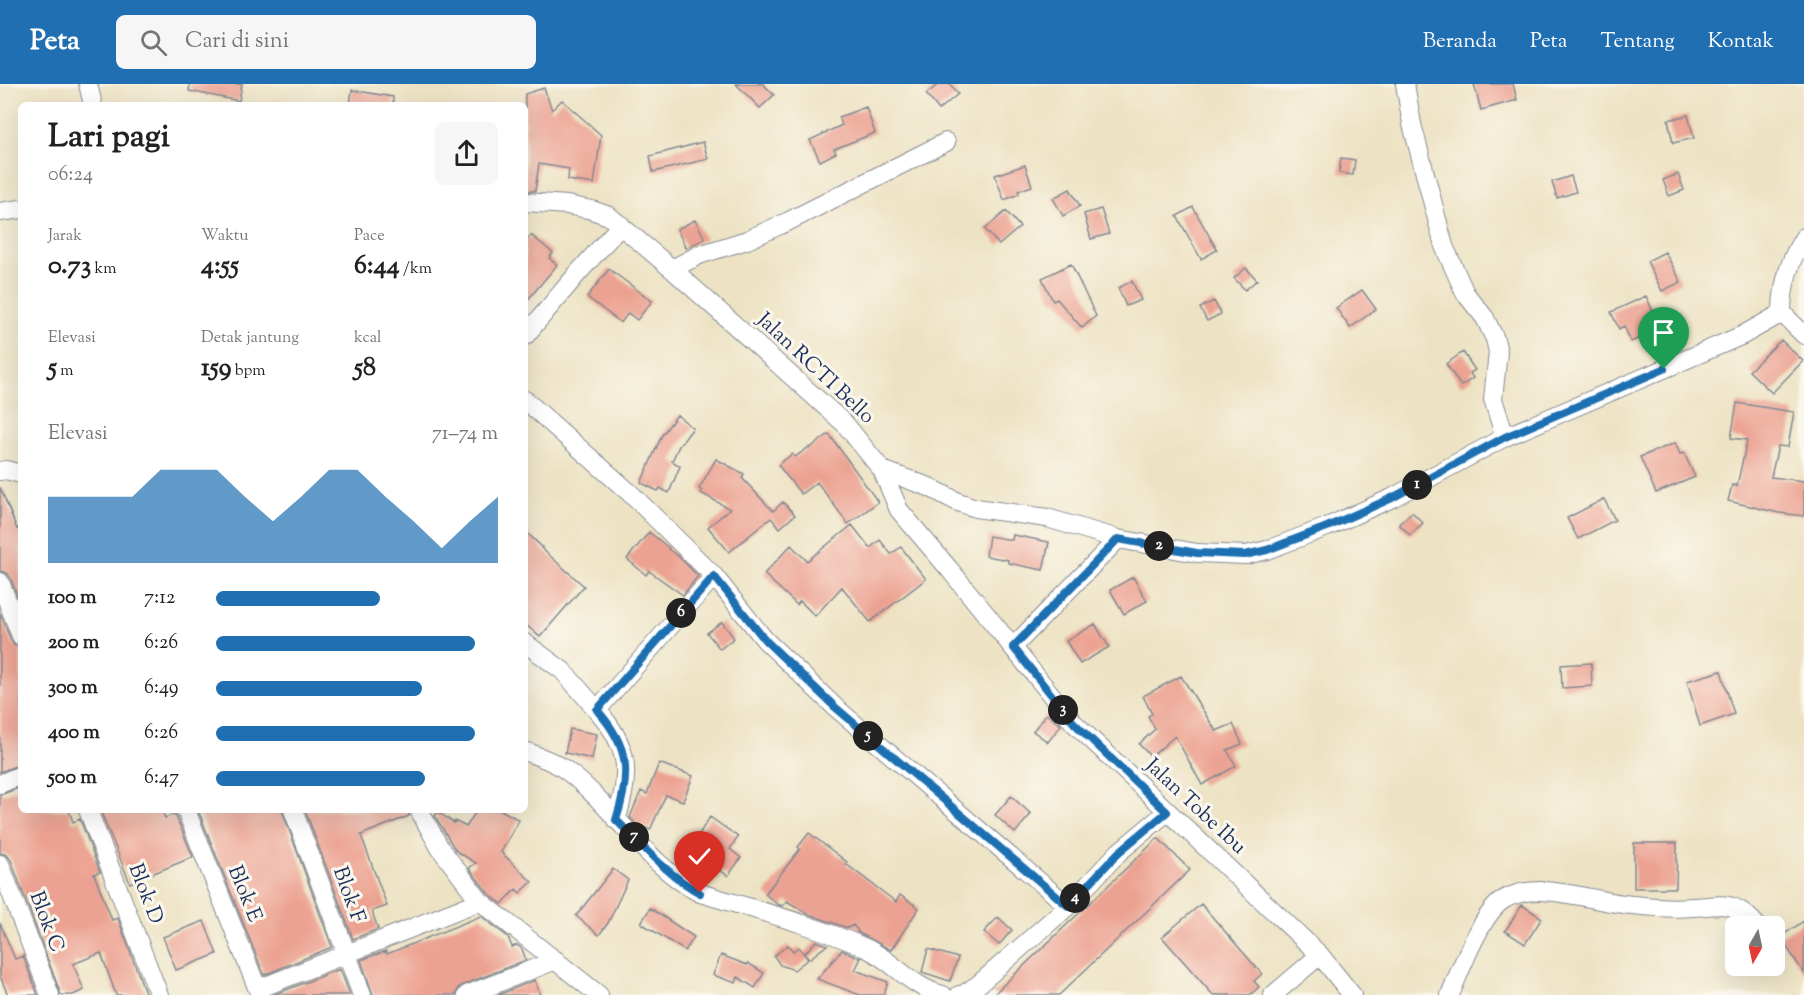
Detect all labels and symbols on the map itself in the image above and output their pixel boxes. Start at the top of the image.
street label: Jalan RCTI Bello [749,306,881,432]
pin [1638,307,1689,369]
pin: 1 [1402,470,1432,500]
pin: 2 [1144,531,1174,561]
pin: 6 [666,598,696,628]
pin: 3 [1048,695,1078,725]
pin: 5 [853,721,883,751]
street label: Jalan Tobe Ibu [1137,751,1252,862]
pin: 7 [619,822,649,852]
pin [674,831,725,893]
street label: Blok D [120,859,170,929]
street label: Blok E [219,861,269,927]
street label: Blok F [324,863,372,928]
pin: 4 [1060,883,1090,913]
street label: Blok C [21,887,71,957]
north arrow [1725,916,1785,976]

